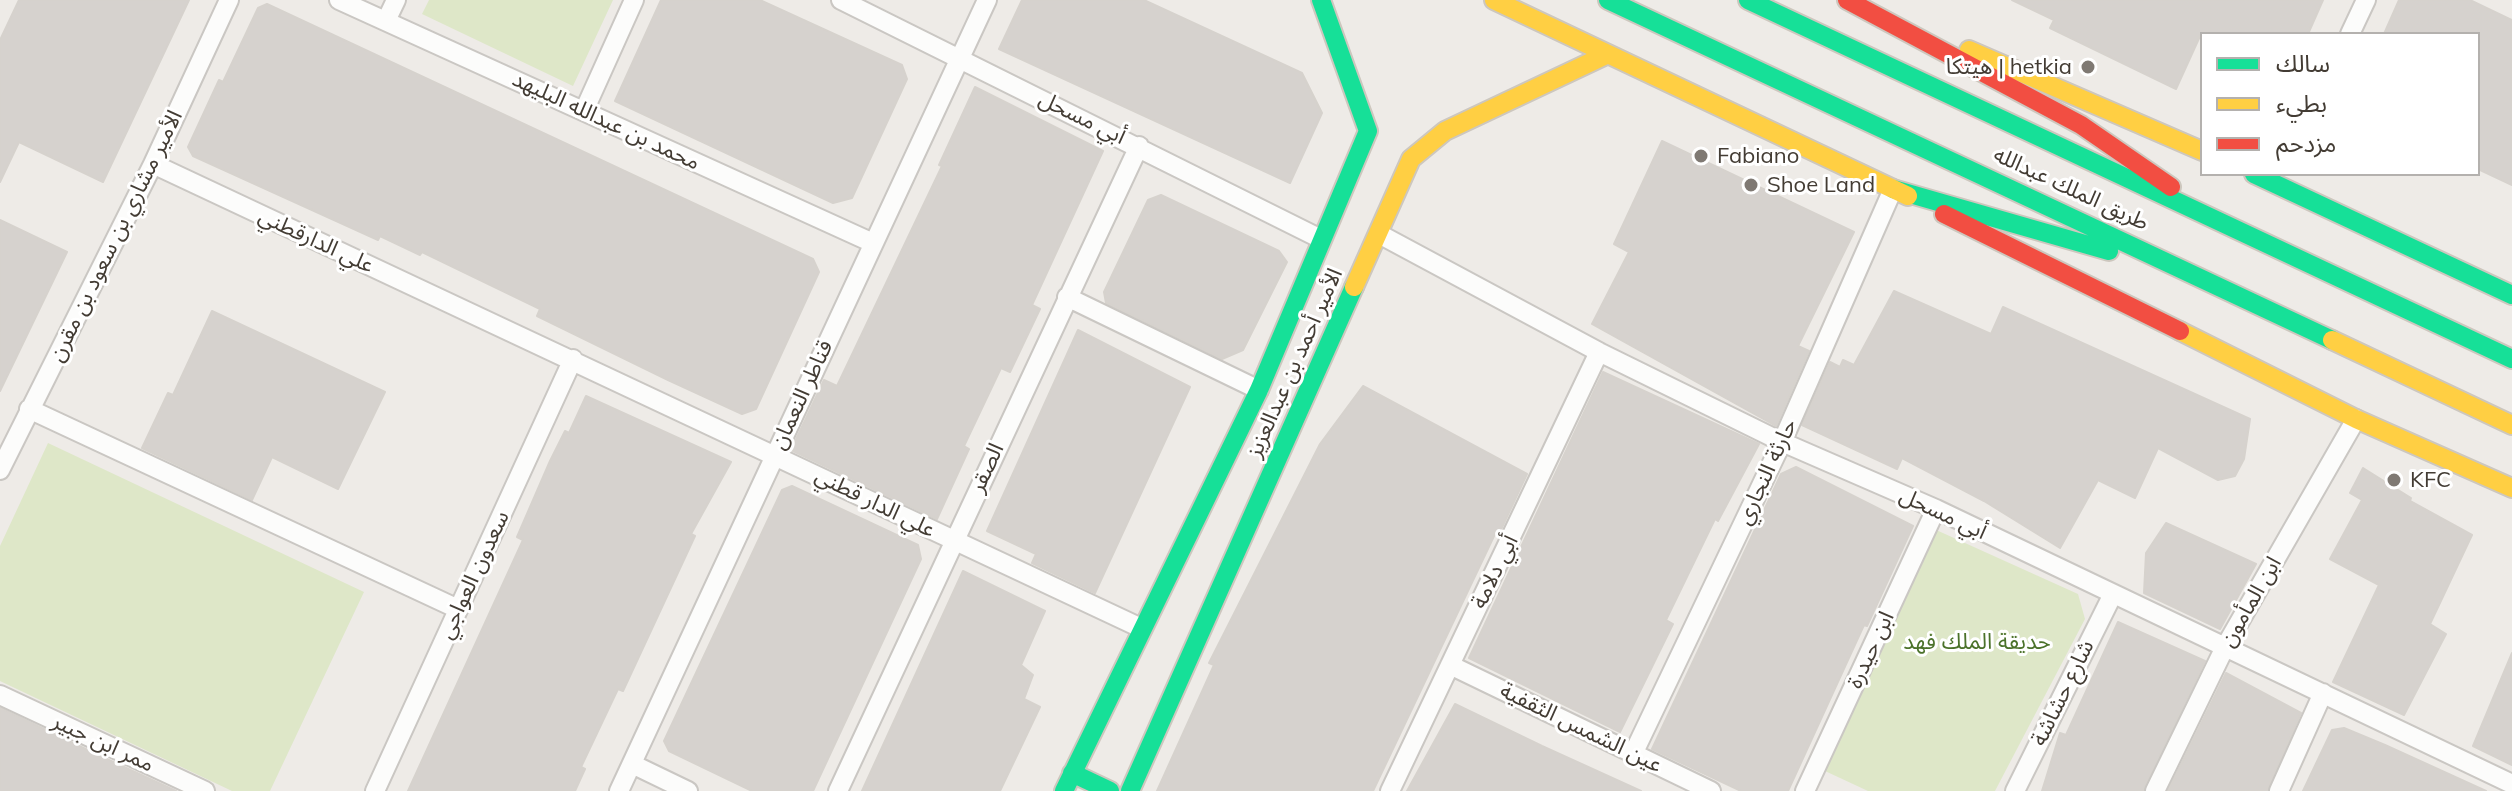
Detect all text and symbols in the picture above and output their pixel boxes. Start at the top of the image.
legend [2200,32,2480,176]
text: سالك [2276,48,2330,78]
place label: هيتكا | hetkia [1946,54,2072,80]
marker: هيتكا | hetkia [2079,58,2097,76]
street label: محمد بن عبدالله البليهد [508,66,704,176]
street label: أبي مسحل [1034,86,1130,150]
text: بطيء [2276,88,2327,118]
street label: الأمير مشاري بن سعود بن مقرن [44,106,188,366]
text: مزدحم [2276,128,2336,158]
street label: طريق الملك عبدالله [1989,142,2153,236]
place label: Fabiano [1717,143,1799,169]
marker: Fabiano [1692,147,1710,165]
place label: Shoe Land [1767,172,1875,198]
marker: Shoe Land [1742,176,1760,194]
street label: علي الدارقطني [254,203,378,279]
street label: الأمير أحمد بن عبدالعزيز [1241,264,1349,462]
street label: قناطر النعمان [765,336,839,454]
street label: حارثة النجاري [1731,415,1803,529]
street label: الصقر [964,439,1010,497]
street label: علي الدار قطني [811,463,939,543]
place label: KFC [2410,467,2451,493]
marker: KFC [2385,471,2403,489]
street label: أبي مسحل [1895,482,1991,546]
street label: سعدون العواجي [433,507,515,643]
street label: أبي دلامة [1466,531,1524,613]
street label: ابن المأمون [2215,552,2287,652]
street label: ابن حيدرة [1842,607,1900,693]
park label: حديقة الملك فهد [1903,629,2051,655]
street label: شارع حشاشة [2026,636,2100,750]
street label: عين الشمس الثقفية [1496,677,1666,779]
street label: ممر ابن جبير [48,708,158,778]

